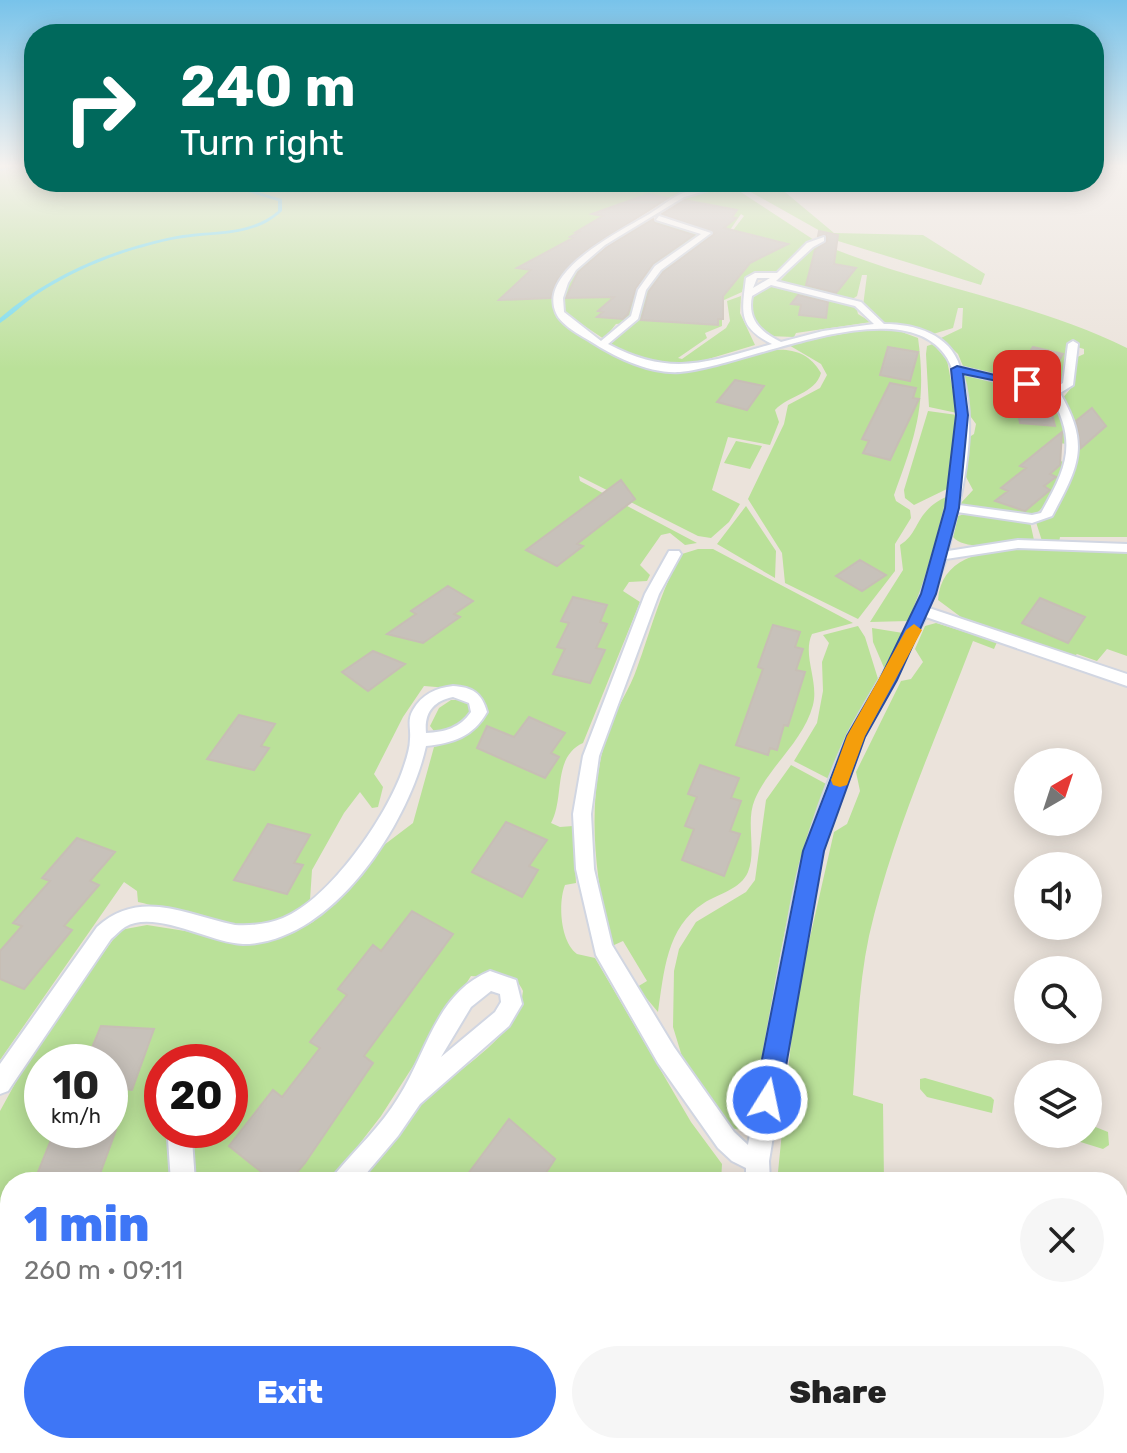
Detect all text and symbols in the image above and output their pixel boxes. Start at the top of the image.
text: 240 m [180,54,356,120]
icon: right [48,56,152,160]
text: Turn right [180,121,344,164]
pin [993,350,1061,418]
icon: arrive [1005,362,1049,406]
north arrow [1014,748,1102,836]
map controls [1014,748,1102,1148]
button: sound [1014,852,1102,940]
button: search [1014,956,1102,1044]
speed limit sign: 20 [144,1044,248,1148]
position arrow [725,1058,809,1142]
button: layers [1014,1060,1102,1148]
text: 10 [52,1062,100,1109]
text: km/h [51,1104,101,1128]
text: 1 min [24,1196,150,1253]
button: close [1020,1198,1104,1282]
text: 260 m · 09:11 [24,1255,183,1286]
button: Exit [24,1346,556,1438]
button: Share [572,1346,1104,1438]

